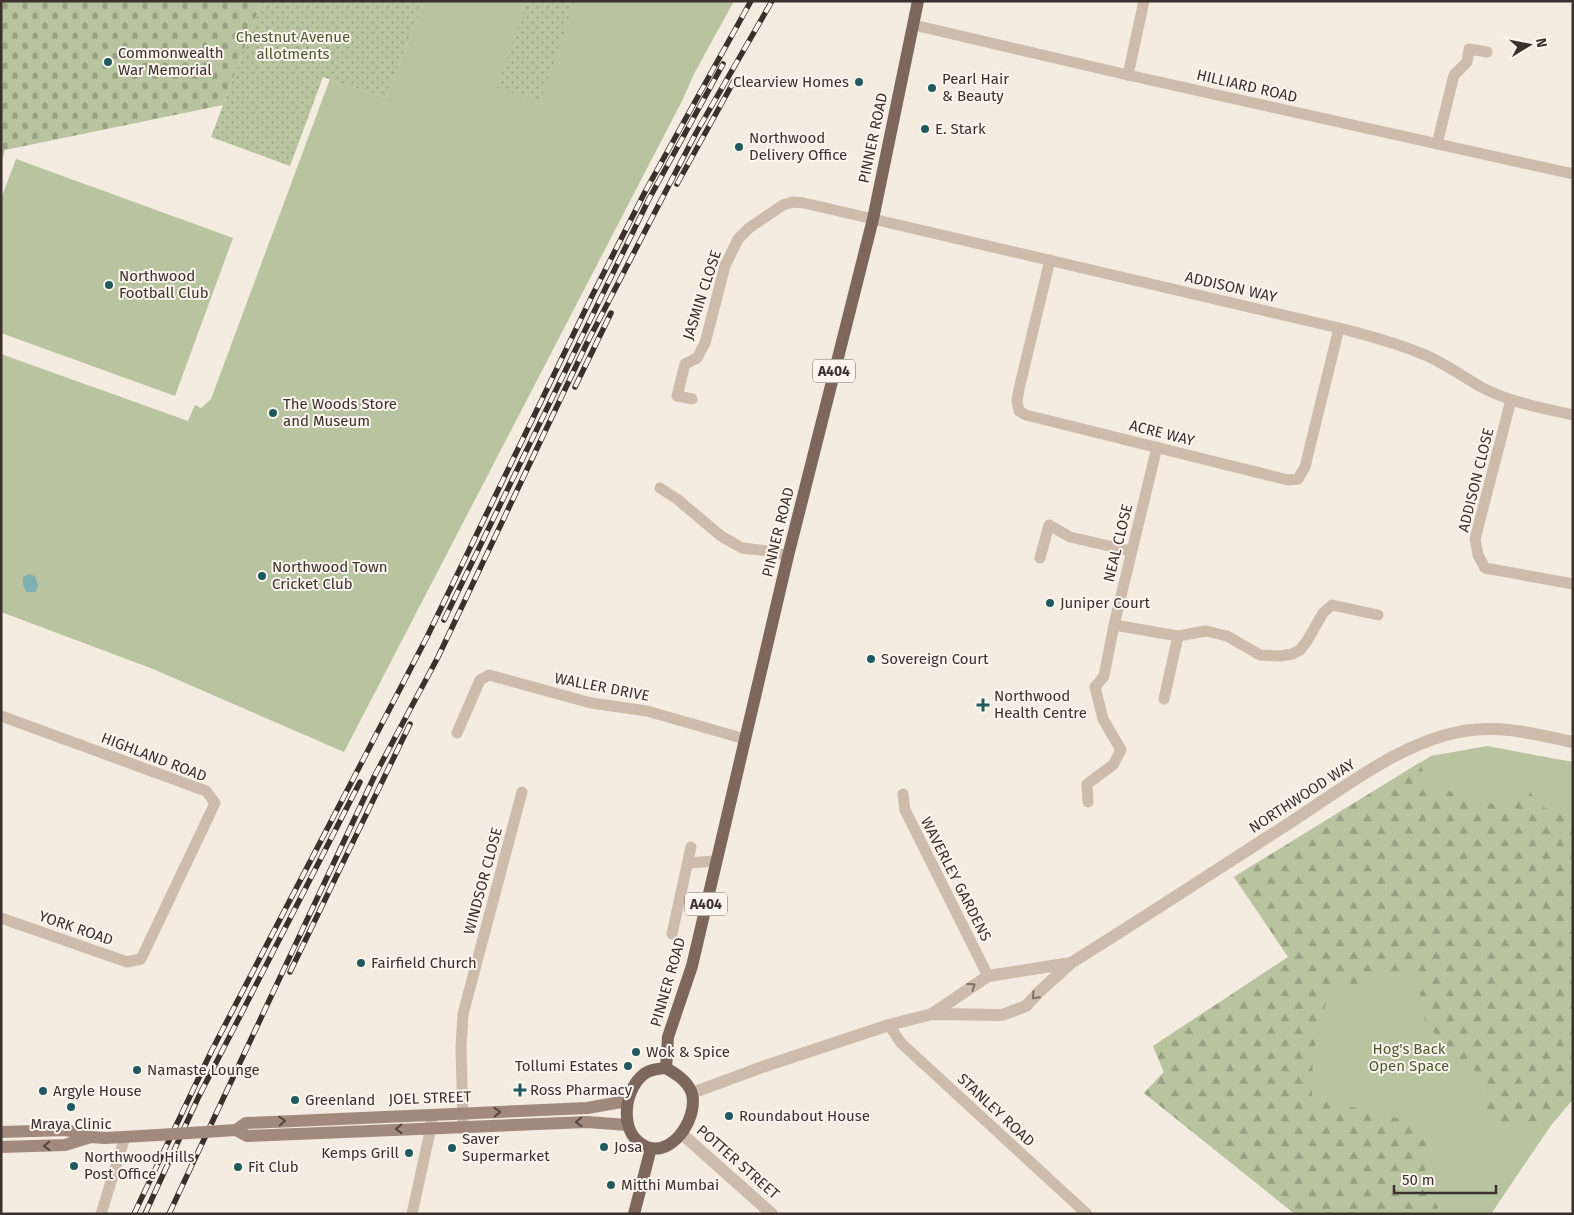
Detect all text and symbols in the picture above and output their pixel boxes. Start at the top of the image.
north arrow [1504,20,1554,70]
park label: Chestnut Avenue allotments [236,28,350,63]
text: N [1532,37,1550,49]
place label: Commonwealth War Memorial [118,44,224,79]
marker: Commonwealth War Memorial [102,56,114,68]
street label: HILLIARD ROAD [1195,66,1299,106]
place label: Pearl Hair & Beauty [942,70,1009,105]
place label: Clearview Homes [733,73,849,91]
marker: Clearview Homes [853,76,865,88]
marker: Pearl Hair & Beauty [926,82,938,94]
street label: PINNER ROAD [855,91,891,185]
place label: E. Stark [935,120,986,138]
marker: E. Stark [919,123,931,135]
place label: Northwood Delivery Office [749,129,847,164]
marker: Northwood Delivery Office [733,141,745,153]
street label: JASMIN CLOSE [679,248,725,342]
place label: Northwood Football Club [119,267,209,302]
street label: ADDISON WAY [1183,268,1279,306]
marker: Northwood Football Club [103,279,115,291]
road number: A404 [813,360,855,382]
place label: The Woods Store and Museum [283,395,397,430]
marker: The Woods Store and Museum [267,407,279,419]
street label: ACRE WAY [1128,416,1197,450]
street label: ADDISON CLOSE [1454,426,1498,534]
street label: PINNER ROAD [758,485,798,579]
street label: NEAL CLOSE [1100,502,1136,584]
place label: Northwood Town Cricket Club [272,558,387,593]
marker: Northwood Town Cricket Club [256,570,268,582]
place label: Juniper Court [1060,594,1151,612]
marker: Juniper Court [1044,597,1056,609]
place label: Sovereign Court [881,650,989,668]
marker: Sovereign Court [865,653,877,665]
street label: WALLER DRIVE [553,669,651,705]
place label: Northwood Health Centre [994,687,1087,722]
marker: Northwood Health Centre [976,698,990,712]
street label: HIGHLAND ROAD [99,729,209,785]
street label: NORTHWOOD WAY [1246,755,1359,837]
street label: WAVERLEY GARDENS [917,814,995,944]
street label: WINDSOR CLOSE [460,825,506,937]
road number: A404 [685,892,727,916]
street label: YORK ROAD [36,907,116,949]
street label: PINNER ROAD [647,935,689,1029]
place label: Fairfield Church [371,954,477,972]
marker: Fairfield Church [355,957,367,969]
one-way arrow [966,983,976,992]
one-way arrow [1032,991,1041,1000]
park label: Hog's Back Open Space [1369,1040,1449,1075]
place label: Wok & Spice [646,1043,730,1061]
marker: Wok & Spice [630,1046,642,1058]
place label: Tollumi Estates [515,1057,618,1075]
marker: Tollumi Estates [622,1060,634,1072]
place label: Namaste Lounge [147,1061,260,1079]
marker: Namaste Lounge [131,1064,143,1076]
street label: STANLEY ROAD [954,1070,1038,1150]
place label: Ross Pharmacy [530,1081,633,1099]
place label: Argyle House [53,1082,142,1100]
marker: Ross Pharmacy [514,1084,526,1096]
marker: Argyle House [37,1085,49,1097]
street label: JOEL STREET [388,1088,472,1108]
place label: Greenland [305,1091,375,1109]
marker: Greenland [289,1094,301,1106]
marker: Mraya Clinic [65,1101,77,1113]
one-way arrow [494,1107,501,1117]
place label: Roundabout House [739,1107,870,1125]
marker: Roundabout House [723,1110,735,1122]
place label: Mraya Clinic [30,1115,112,1133]
one-way arrow [278,1116,286,1126]
one-way arrow [575,1117,582,1127]
street label: POTTER STREET [693,1121,783,1203]
one-way arrow [395,1123,403,1134]
place label: Saver Supermarket [462,1130,550,1165]
place label: Josa [614,1138,642,1156]
one-way arrow [43,1141,50,1151]
marker: Josa [598,1141,610,1153]
marker: Saver Supermarket [446,1142,458,1154]
place label: Kemps Grill [321,1144,400,1162]
marker: Kemps Grill [403,1147,415,1159]
place label: Northwood Hills Post Office [84,1148,194,1183]
place label: Fit Club [248,1158,299,1176]
marker: Northwood Hills Post Office [68,1160,80,1172]
marker: Fit Club [232,1161,244,1173]
scale bar [1394,1162,1496,1194]
text: 50 m [1402,1171,1435,1189]
place label: Mitthi Mumbai [621,1176,719,1194]
marker: Mitthi Mumbai [605,1179,617,1191]

